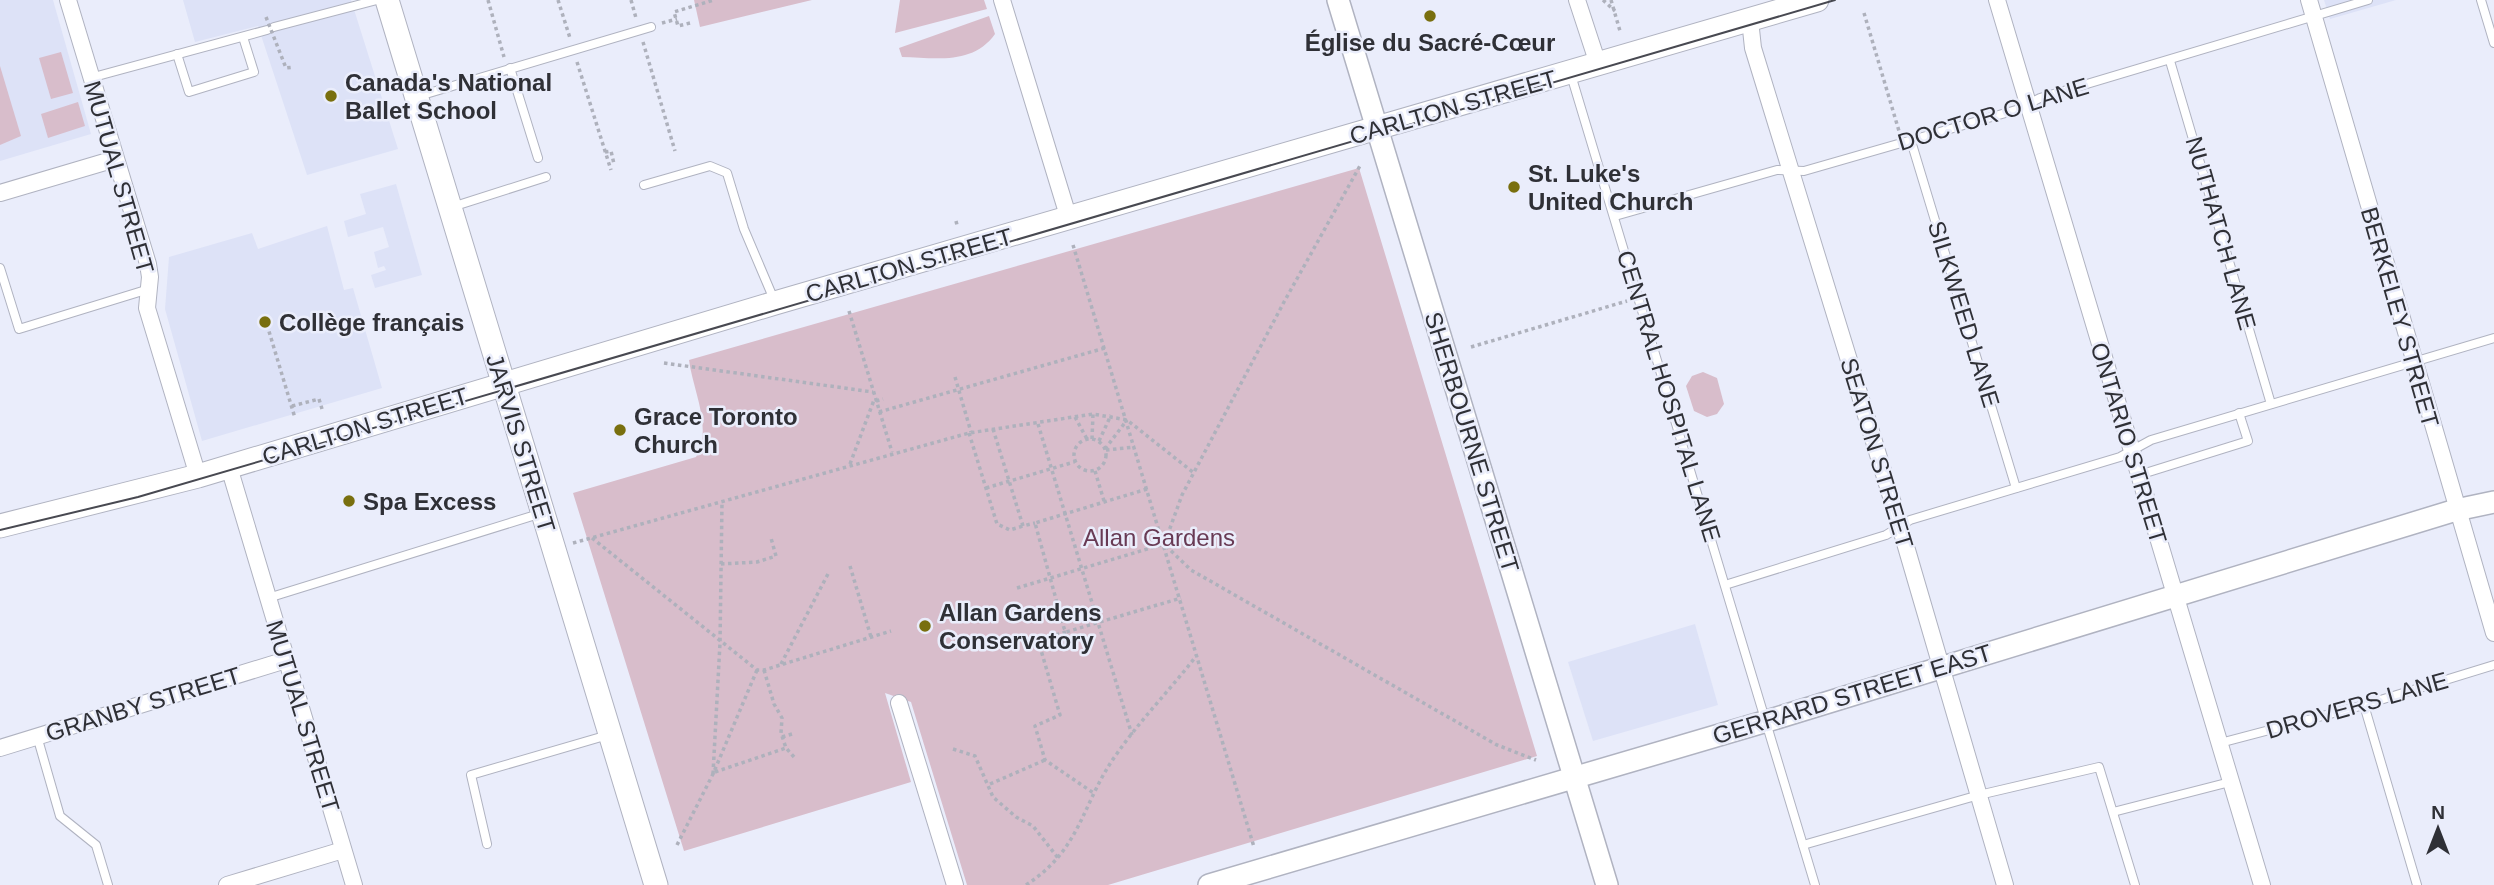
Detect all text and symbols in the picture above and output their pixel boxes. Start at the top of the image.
marker: Église du Sacré-Cœur [1422,8,1438,24]
place label: Église du Sacré-Cœur [1305,29,1555,56]
street label: CARLTON STREET [1347,64,1560,149]
place label: Canada's National Ballet School [345,69,552,124]
street label: DOCTOR O LANE [1894,72,2092,156]
street label: MUTUAL STREET [79,78,160,277]
marker: Canada's National Ballet School [323,88,339,104]
street label: NUTHATCH LANE [2181,133,2261,333]
place label: St. Luke's United Church [1528,160,1693,215]
marker: St. Luke's United Church [1506,179,1522,195]
street label: BERKELEY STREET [2356,204,2444,430]
street label: SILKWEED LANE [1923,218,2005,410]
street label: CARLTON STREET [803,222,1016,307]
street label: CENTRAL HOSPITAL LANE [1612,247,1726,545]
place label: Collège français [279,309,464,336]
street label: SHERBOURNE STREET [1420,309,1525,576]
marker: Collège français [257,314,273,330]
street label: ONTARIO STREET [2086,339,2173,547]
street label: JARVIS STREET [481,351,561,536]
street label: SEATON STREET [1835,354,1919,552]
street label: CARLTON STREET [259,382,472,470]
place label: Grace Toronto Church [634,403,798,458]
marker: Grace Toronto Church [612,422,628,438]
place label: Spa Excess [363,488,496,515]
marker: Spa Excess [341,493,357,509]
park label: Allan Gardens [1083,524,1235,551]
place label: Allan Gardens Conservatory [939,599,1102,654]
street label: MUTUAL STREET [261,617,345,815]
marker: Allan Gardens Conservatory [917,618,933,634]
street label: GERRARD STREET EAST [1709,639,1995,749]
street label: GRANBY STREET [42,661,244,746]
street label: DROVERS LANE [2263,666,2451,744]
north arrow [2403,794,2473,864]
text: N [2431,802,2445,823]

